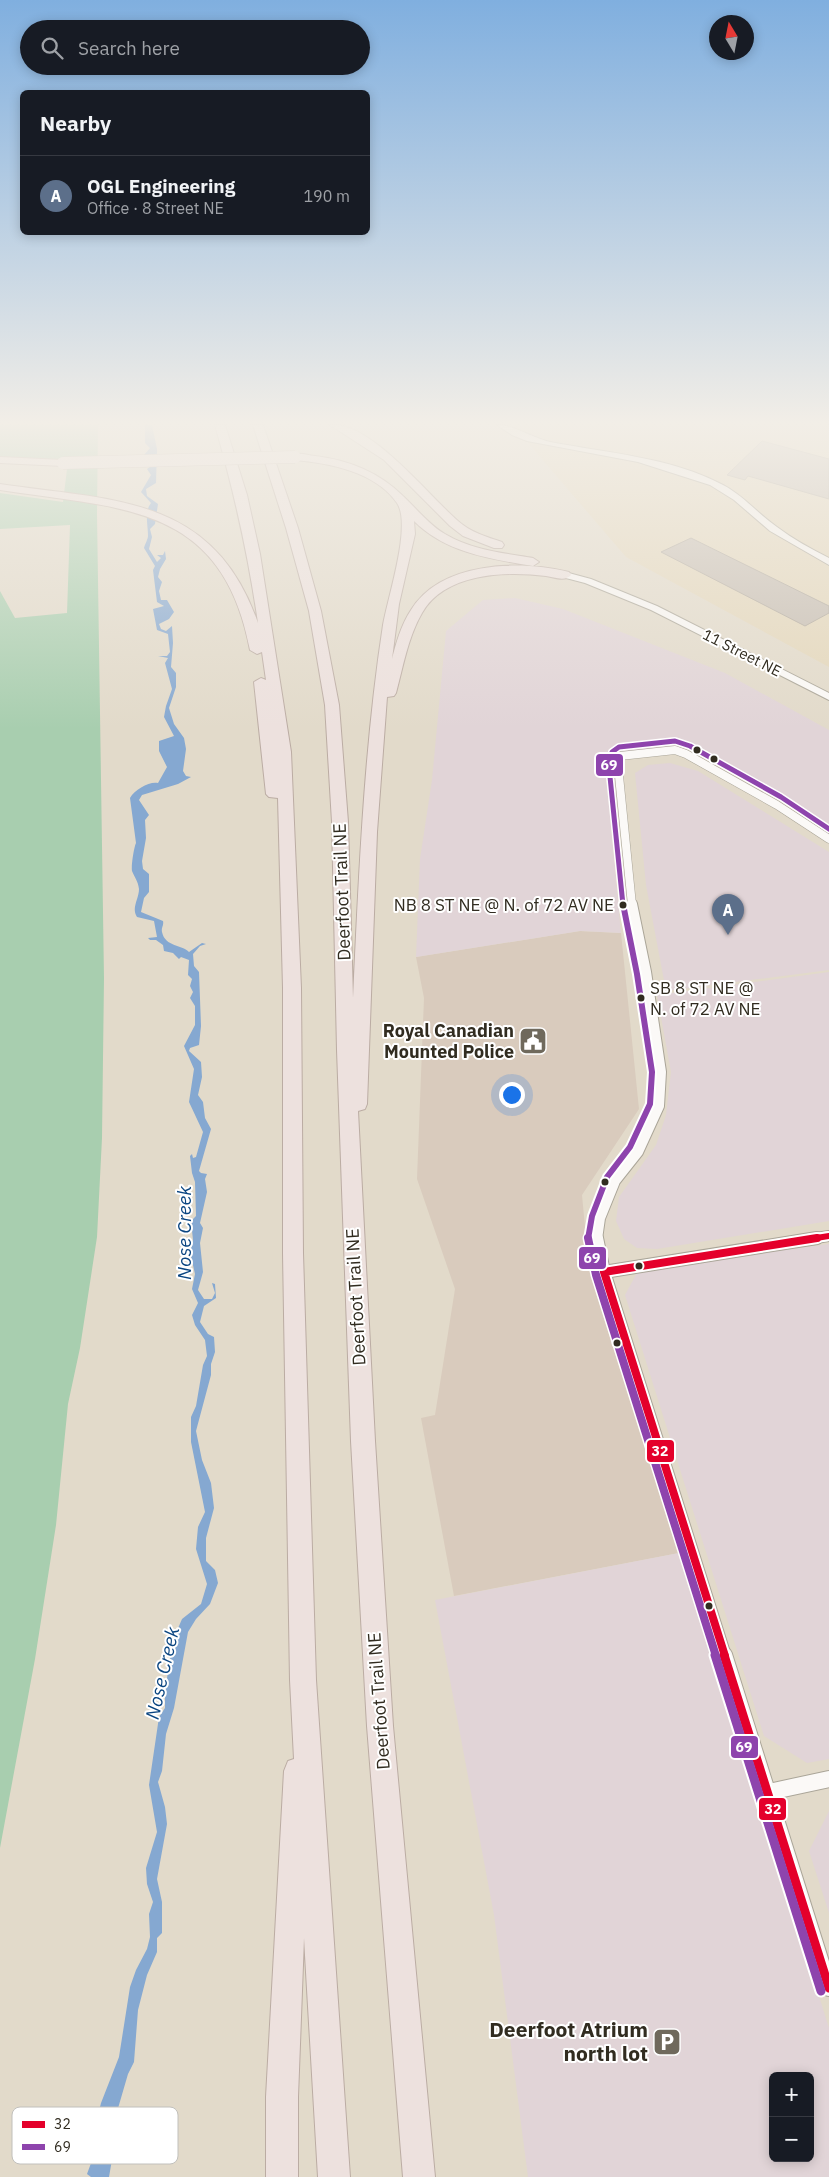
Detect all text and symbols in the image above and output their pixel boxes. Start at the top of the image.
north arrow [709,15,754,60]
search box [20,20,370,75]
icon: search [38,34,66,62]
text: Search here [78,36,180,60]
text: Nearby [40,109,111,137]
text: OGL Engineering [87,174,235,198]
text: A [51,186,61,206]
text: 190 m [303,186,350,206]
text: Office · 8 Street NE [87,198,224,218]
street label: 11 Street NE [700,625,785,680]
unlabelled marker [692,745,702,755]
line badge: 69 [595,753,624,777]
unlabelled marker [709,754,719,764]
text: 69 [601,756,617,774]
street label: Deerfoot Trail NE [328,823,355,961]
place label: NB 8 ST NE @ N. of 72 AV NE [394,894,614,916]
pin: A [712,894,744,935]
marker: NB 8 ST NE @ N. of 72 AV NE [618,900,628,910]
place label: SB 8 ST NE @ N. of 72 AV NE [650,977,761,1020]
marker: SB 8 ST NE @ N. of 72 AV NE [636,993,646,1003]
place label: Royal Canadian Mounted Police [383,1019,514,1063]
public building icon: Royal Canadian Mounted Police [518,1026,548,1056]
your location [499,1082,525,1108]
unlabelled marker [600,1177,610,1187]
water label: Nose Creek [172,1185,196,1280]
street label: Deerfoot Trail NE [340,1228,371,1366]
line badge: 69 [578,1246,607,1270]
text: 69 [584,1249,600,1267]
unlabelled marker [634,1261,644,1271]
unlabelled marker [612,1338,622,1348]
line badge: 32 [646,1439,675,1463]
text: 32 [652,1442,668,1460]
unlabelled marker [704,1601,714,1611]
water label: Nose Creek [140,1623,185,1722]
street label: Deerfoot Trail NE [362,1632,395,1770]
line badge: 69 [730,1735,759,1759]
text: 69 [736,1738,752,1756]
line badge: 32 [758,1797,787,1821]
text: 32 [765,1800,781,1818]
place label: Deerfoot Atrium north lot [489,2015,648,2067]
parking icon: Deerfoot Atrium north lot [652,2027,682,2057]
map controls [769,2072,814,2162]
button: + [769,2072,814,2117]
legend [12,2107,178,2164]
text: 32 [54,2115,71,2133]
button: − [769,2117,814,2162]
text: 69 [54,2138,71,2156]

